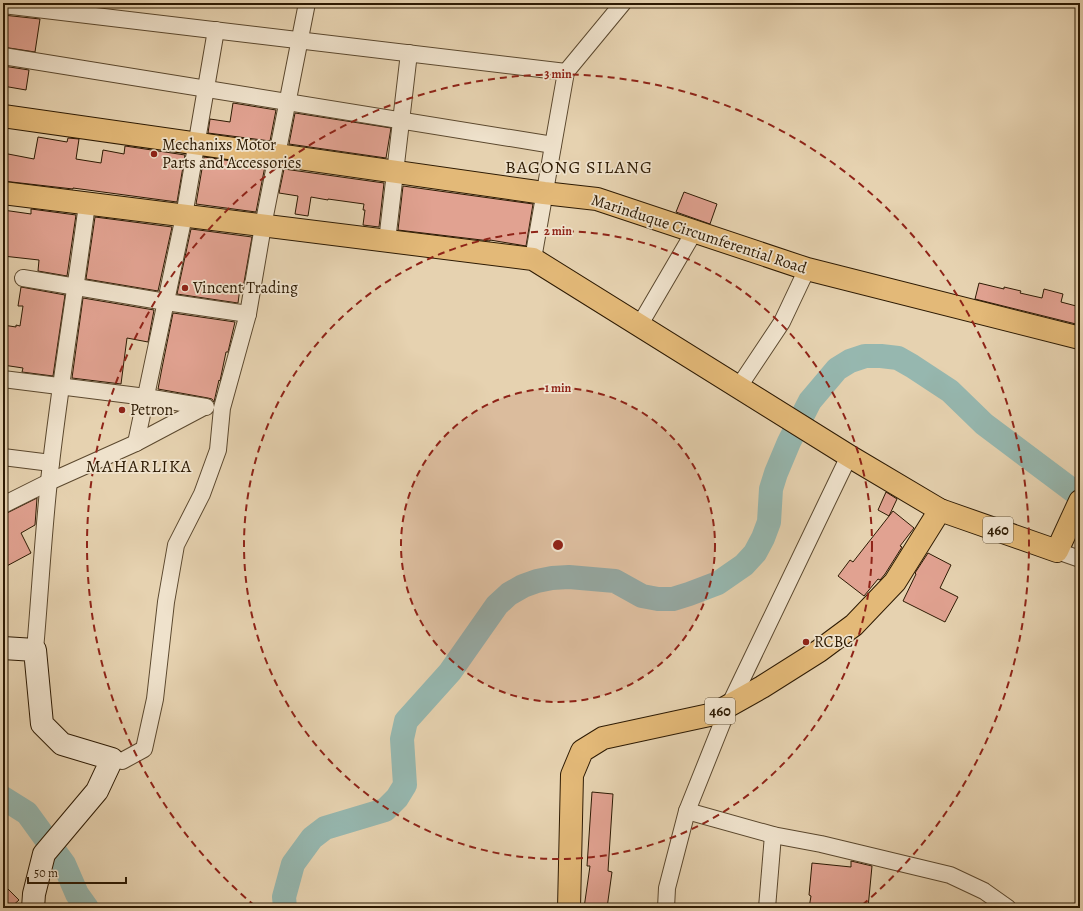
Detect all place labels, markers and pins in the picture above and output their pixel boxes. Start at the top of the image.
place label: Mechanixs Motor Parts and Accessories [162,134,301,174]
marker: Mechanixs Motor Parts and Accessories [149,149,159,159]
place label: Vincent Trading [192,277,298,299]
marker: Vincent Trading [180,283,190,293]
place label: Petron [130,399,173,421]
marker: Petron [117,405,127,415]
centre of rings [551,538,565,552]
place label: RCBC [814,631,853,653]
marker: RCBC [801,637,811,647]

